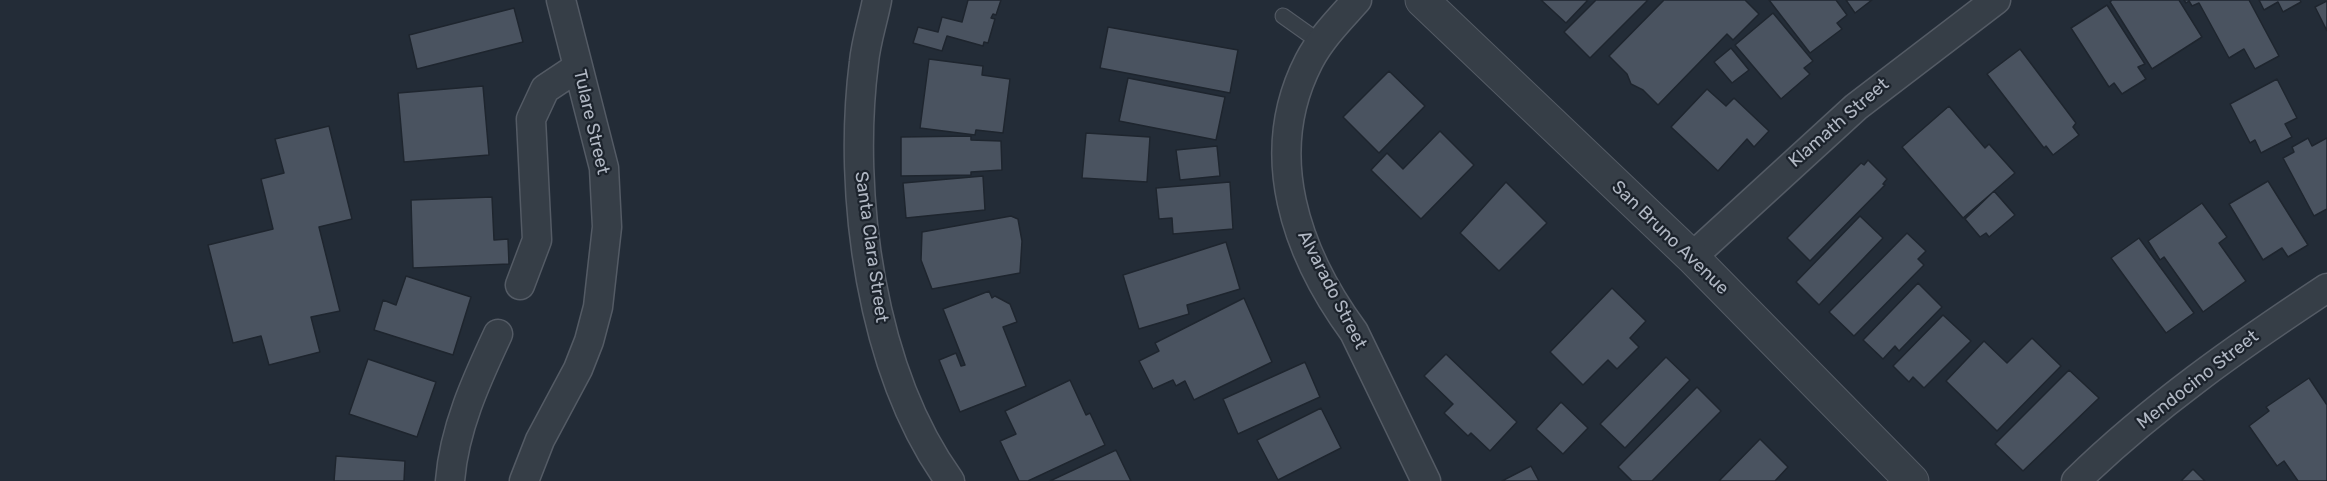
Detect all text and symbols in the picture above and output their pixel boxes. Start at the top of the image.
street label: Tulare Street [568,67,614,177]
street label: Klamath Street [1785,74,1893,172]
street label: Santa Clara Street [850,170,892,324]
street label: San Bruno Avenue [1607,176,1733,300]
street label: Alvarado Street [1293,227,1371,353]
street label: Mendocino Street [2133,326,2263,434]

